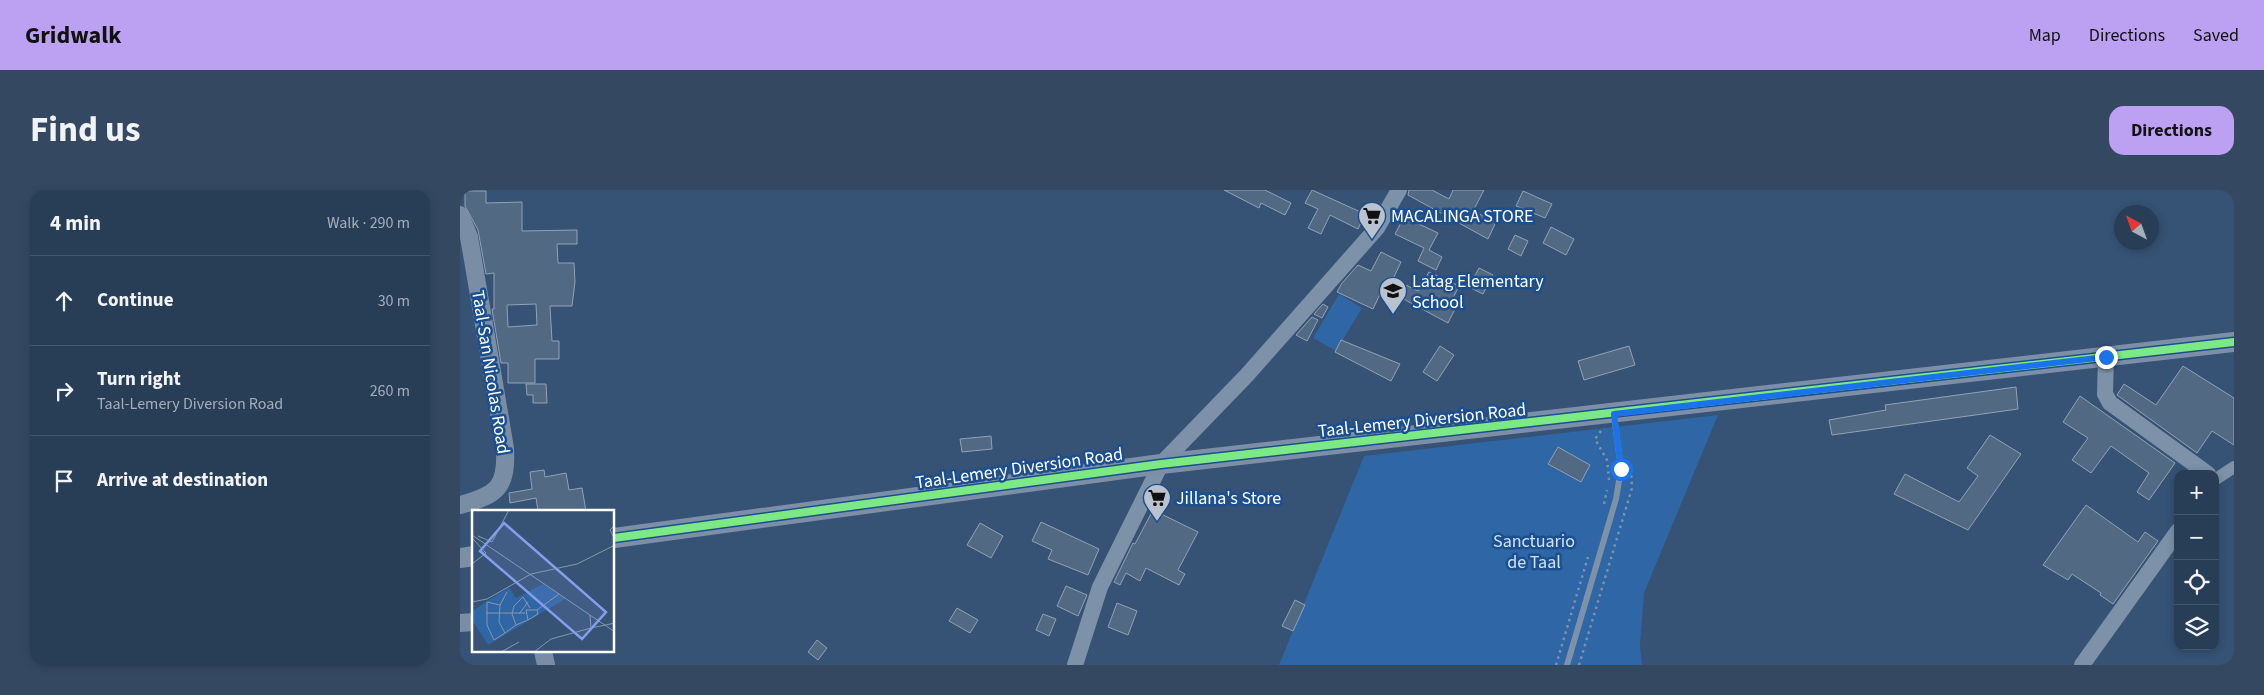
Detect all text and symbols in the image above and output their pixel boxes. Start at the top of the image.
text: Gridwalk [25,18,121,53]
text: Map [2029,23,2061,48]
text: Directions [2089,23,2165,48]
text: Saved [2193,23,2239,48]
text: Find us [30,105,140,155]
button: Directions [2109,106,2234,155]
supermarket icon: MACALINGA STORE [1357,201,1387,240]
place label: MACALINGA STORE [1391,204,1533,229]
north arrow [2114,205,2159,250]
text: 4 min [50,208,101,238]
text: Walk · 290 m [327,212,410,234]
place label: Latag Elementary School [1412,269,1544,315]
school or university icon: Latag Elementary School [1378,276,1408,315]
icon: ahead [50,287,78,315]
text: Continue [97,287,174,314]
street label: Taal-San Nicolas Road [465,288,516,456]
text: 30 m [378,290,410,312]
route end [2095,346,2118,369]
text: Turn right [97,366,181,393]
icon: right [50,377,78,405]
text: 260 m [370,380,410,402]
text: Taal-Lemery Diversion Road [97,393,283,415]
street label: Taal-Lemery Diversion Road [1317,397,1528,444]
street label: Taal-Lemery Diversion Road [914,442,1125,495]
route start [1610,458,1633,481]
icon: arrive [50,467,78,495]
text: Arrive at destination [97,467,268,494]
map controls [2174,470,2219,650]
button: + [2174,470,2219,515]
supermarket icon: Jillana's Store [1142,483,1172,522]
place label: Jillana's Store [1176,486,1281,511]
inset map [472,510,615,652]
button: − [2174,515,2219,560]
park label: Sanctuario de Taal [1493,529,1575,575]
button: locate [2174,560,2219,605]
button: layers [2174,605,2219,650]

